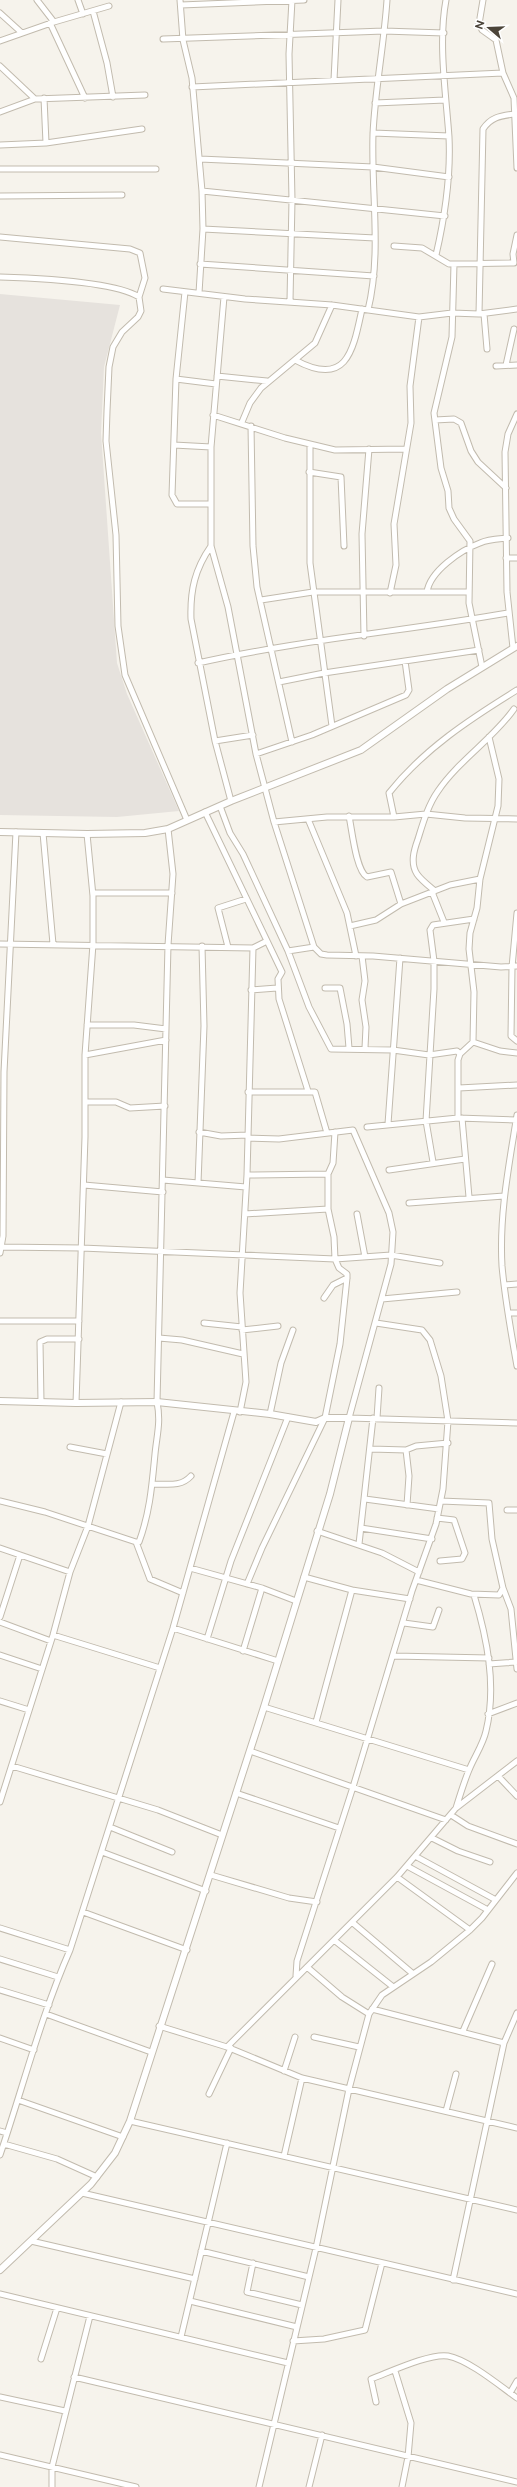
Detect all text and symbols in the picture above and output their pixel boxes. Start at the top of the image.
north arrow [469,8,509,48]
text: N [473,19,488,31]

